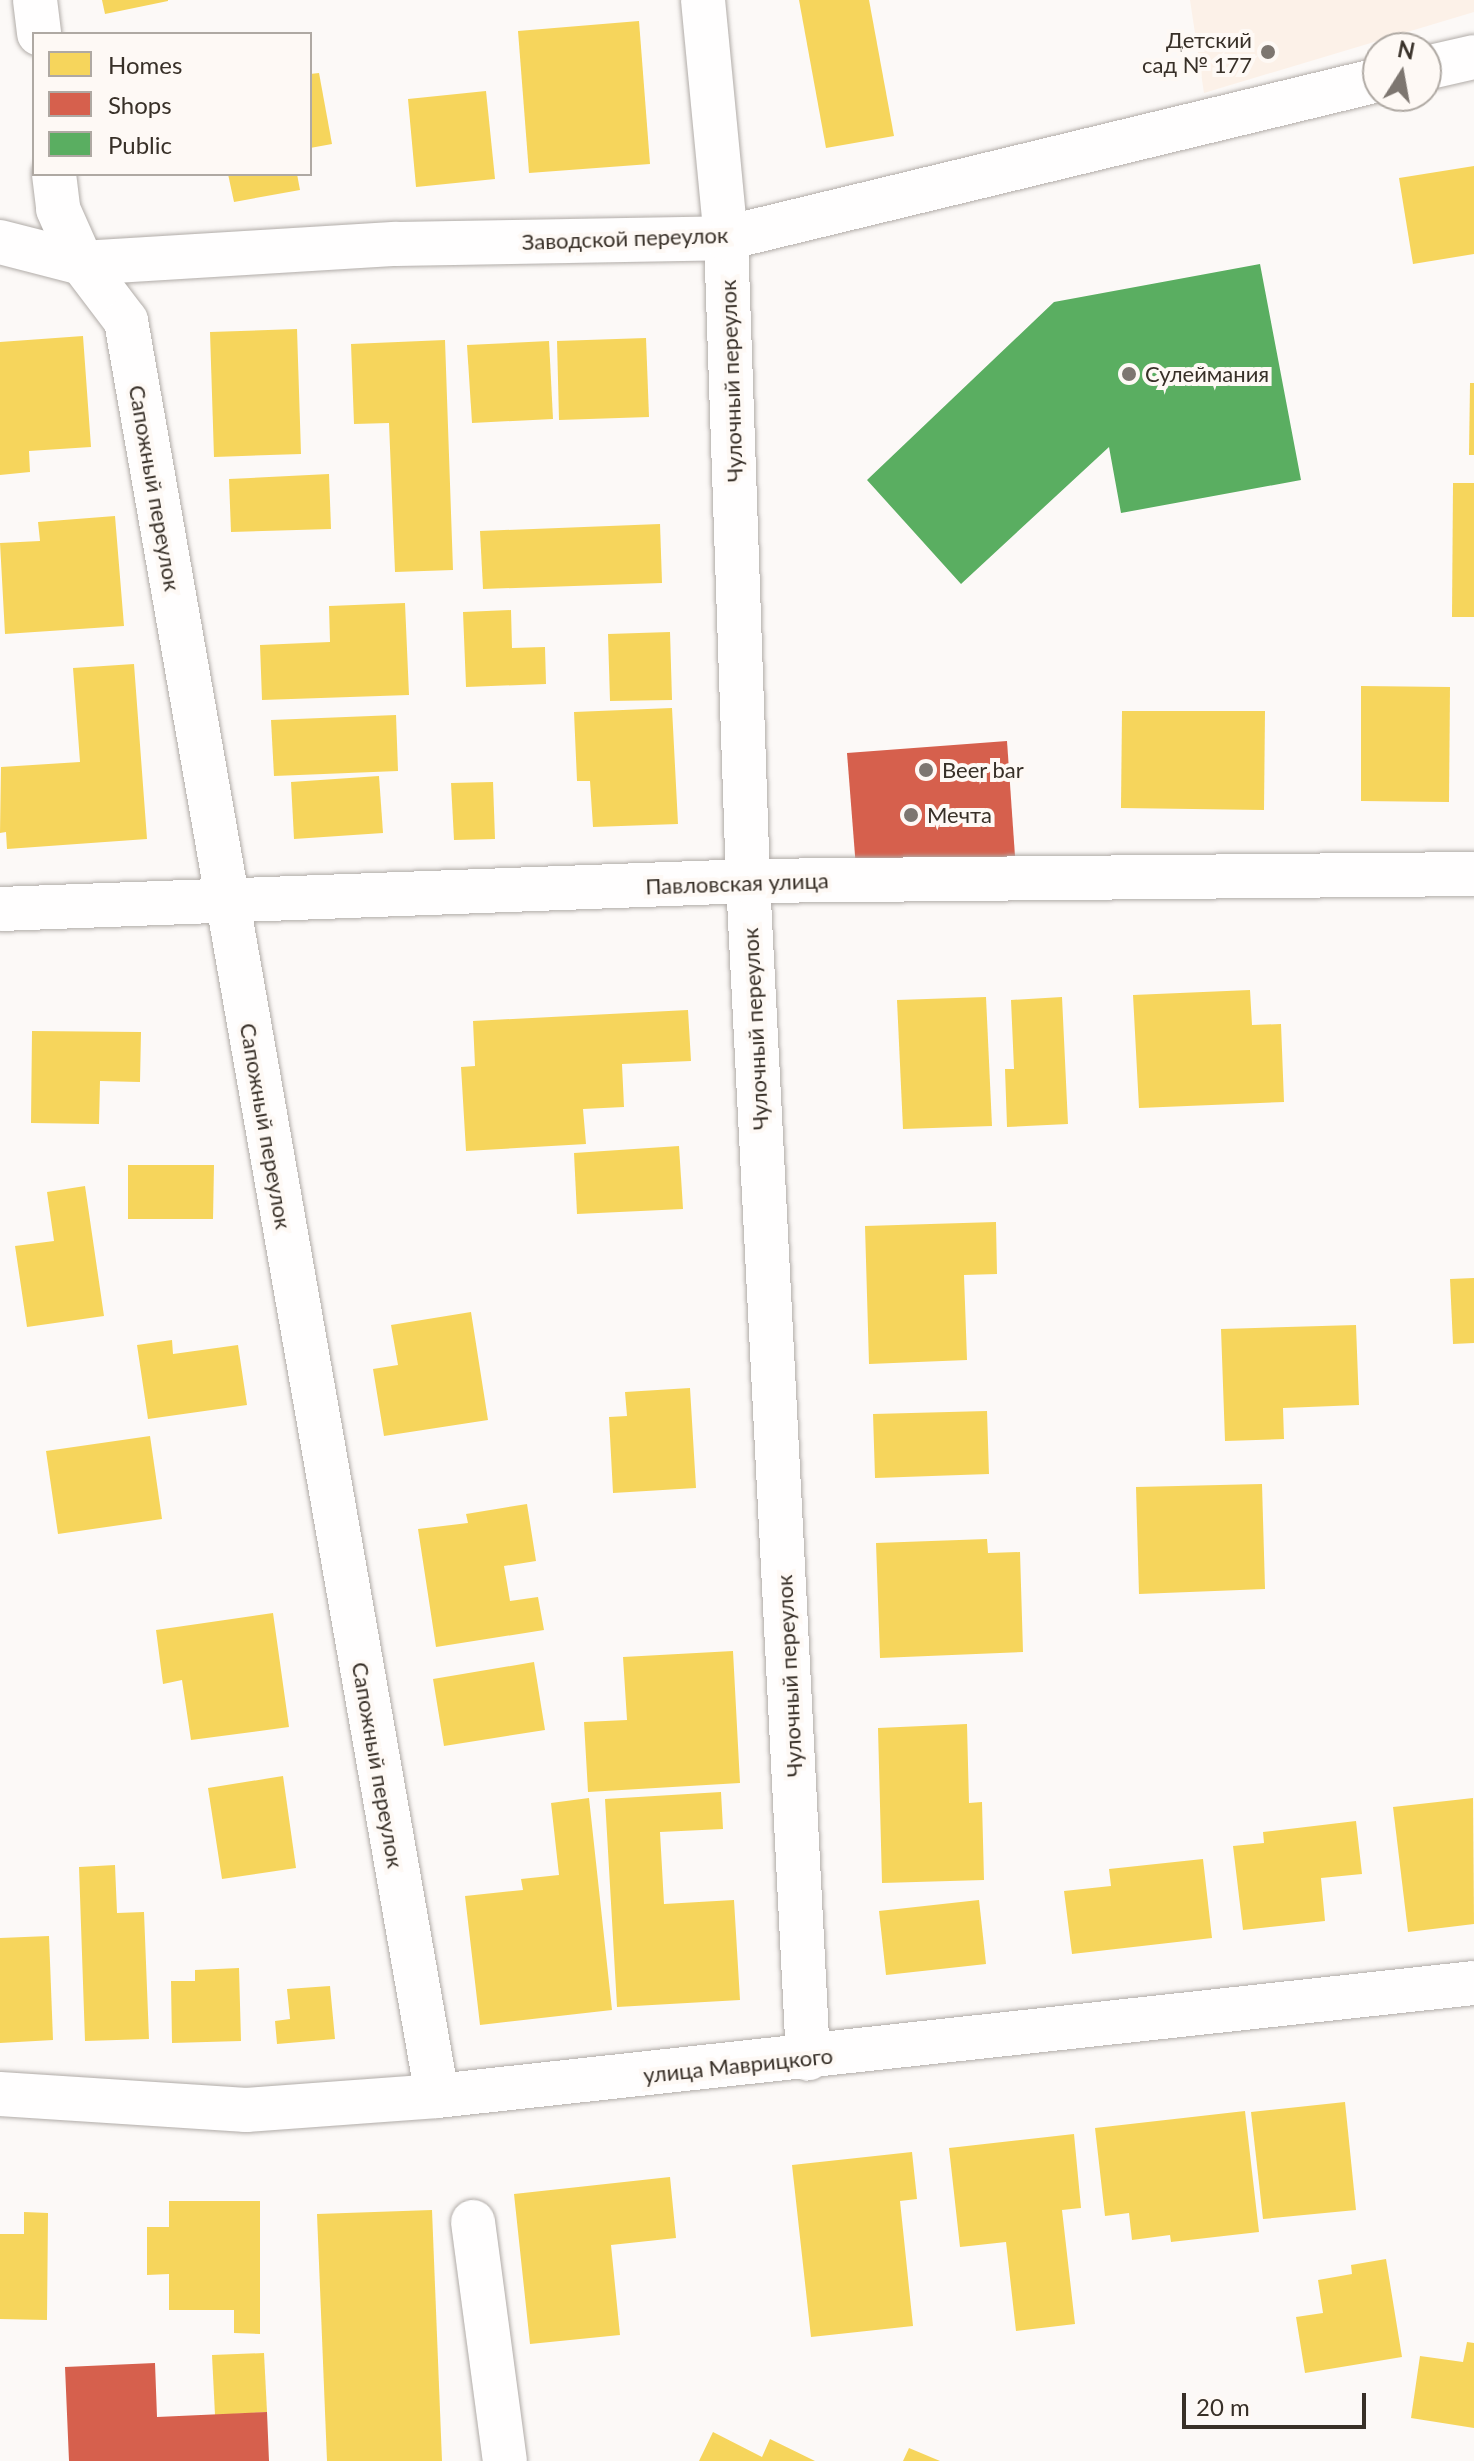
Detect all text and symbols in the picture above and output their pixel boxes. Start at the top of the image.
place label: Детский сад № 177 [1142,26,1252,78]
legend [32,32,312,176]
north arrow [1362,32,1442,112]
text: N [1395,35,1417,65]
marker: Детский сад № 177 [1259,43,1277,61]
text: Homes [108,50,182,79]
text: Shops [108,90,172,119]
text: Public [108,130,172,159]
street label: Заводской переулок [521,221,729,255]
street label: Чулочный переулок [714,279,748,483]
place label: Сулеймания [1145,361,1269,387]
marker: Сулеймания [1120,365,1138,383]
street label: Сапожный переулок [124,383,186,593]
place label: Beer bar [942,757,1024,783]
marker: Beer bar [917,761,935,779]
place label: Мечта [927,802,992,828]
marker: Мечта [902,806,920,824]
street label: Павловская улица [645,867,829,899]
street label: Чулочный переулок [737,927,773,1131]
street label: Сапожный переулок [235,1021,297,1231]
street label: Чулочный переулок [771,1574,807,1778]
street label: Сапожный переулок [347,1660,409,1870]
street label: улица Маврицкого [642,2042,834,2088]
scale bar [1186,2377,1370,2427]
text: 20 m [1196,2392,1250,2421]

